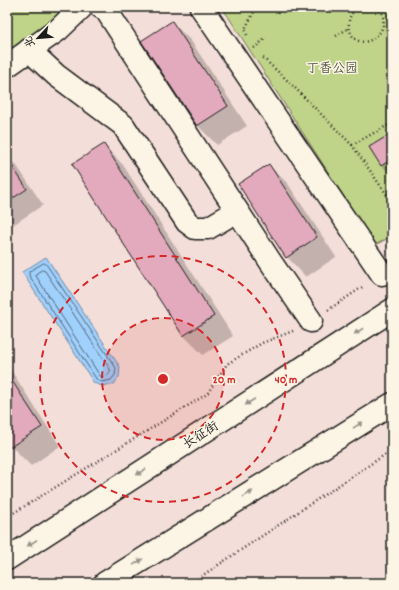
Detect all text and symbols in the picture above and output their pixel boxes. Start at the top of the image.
north arrow [18,18,58,58]
text: 北 [21,33,40,50]
park label: 丁香公园 [306,60,358,79]
one-way arrow [354,327,364,335]
centre of rings [156,372,170,386]
text: 20 m [213,372,235,389]
text: 40 m [275,372,297,389]
one-way arrow [244,398,256,405]
street label: 长征街 [180,418,223,455]
one-way arrow [353,421,363,429]
one-way arrow [136,468,146,476]
one-way arrow [242,490,254,497]
one-way arrow [27,539,37,547]
one-way arrow [132,559,144,566]

